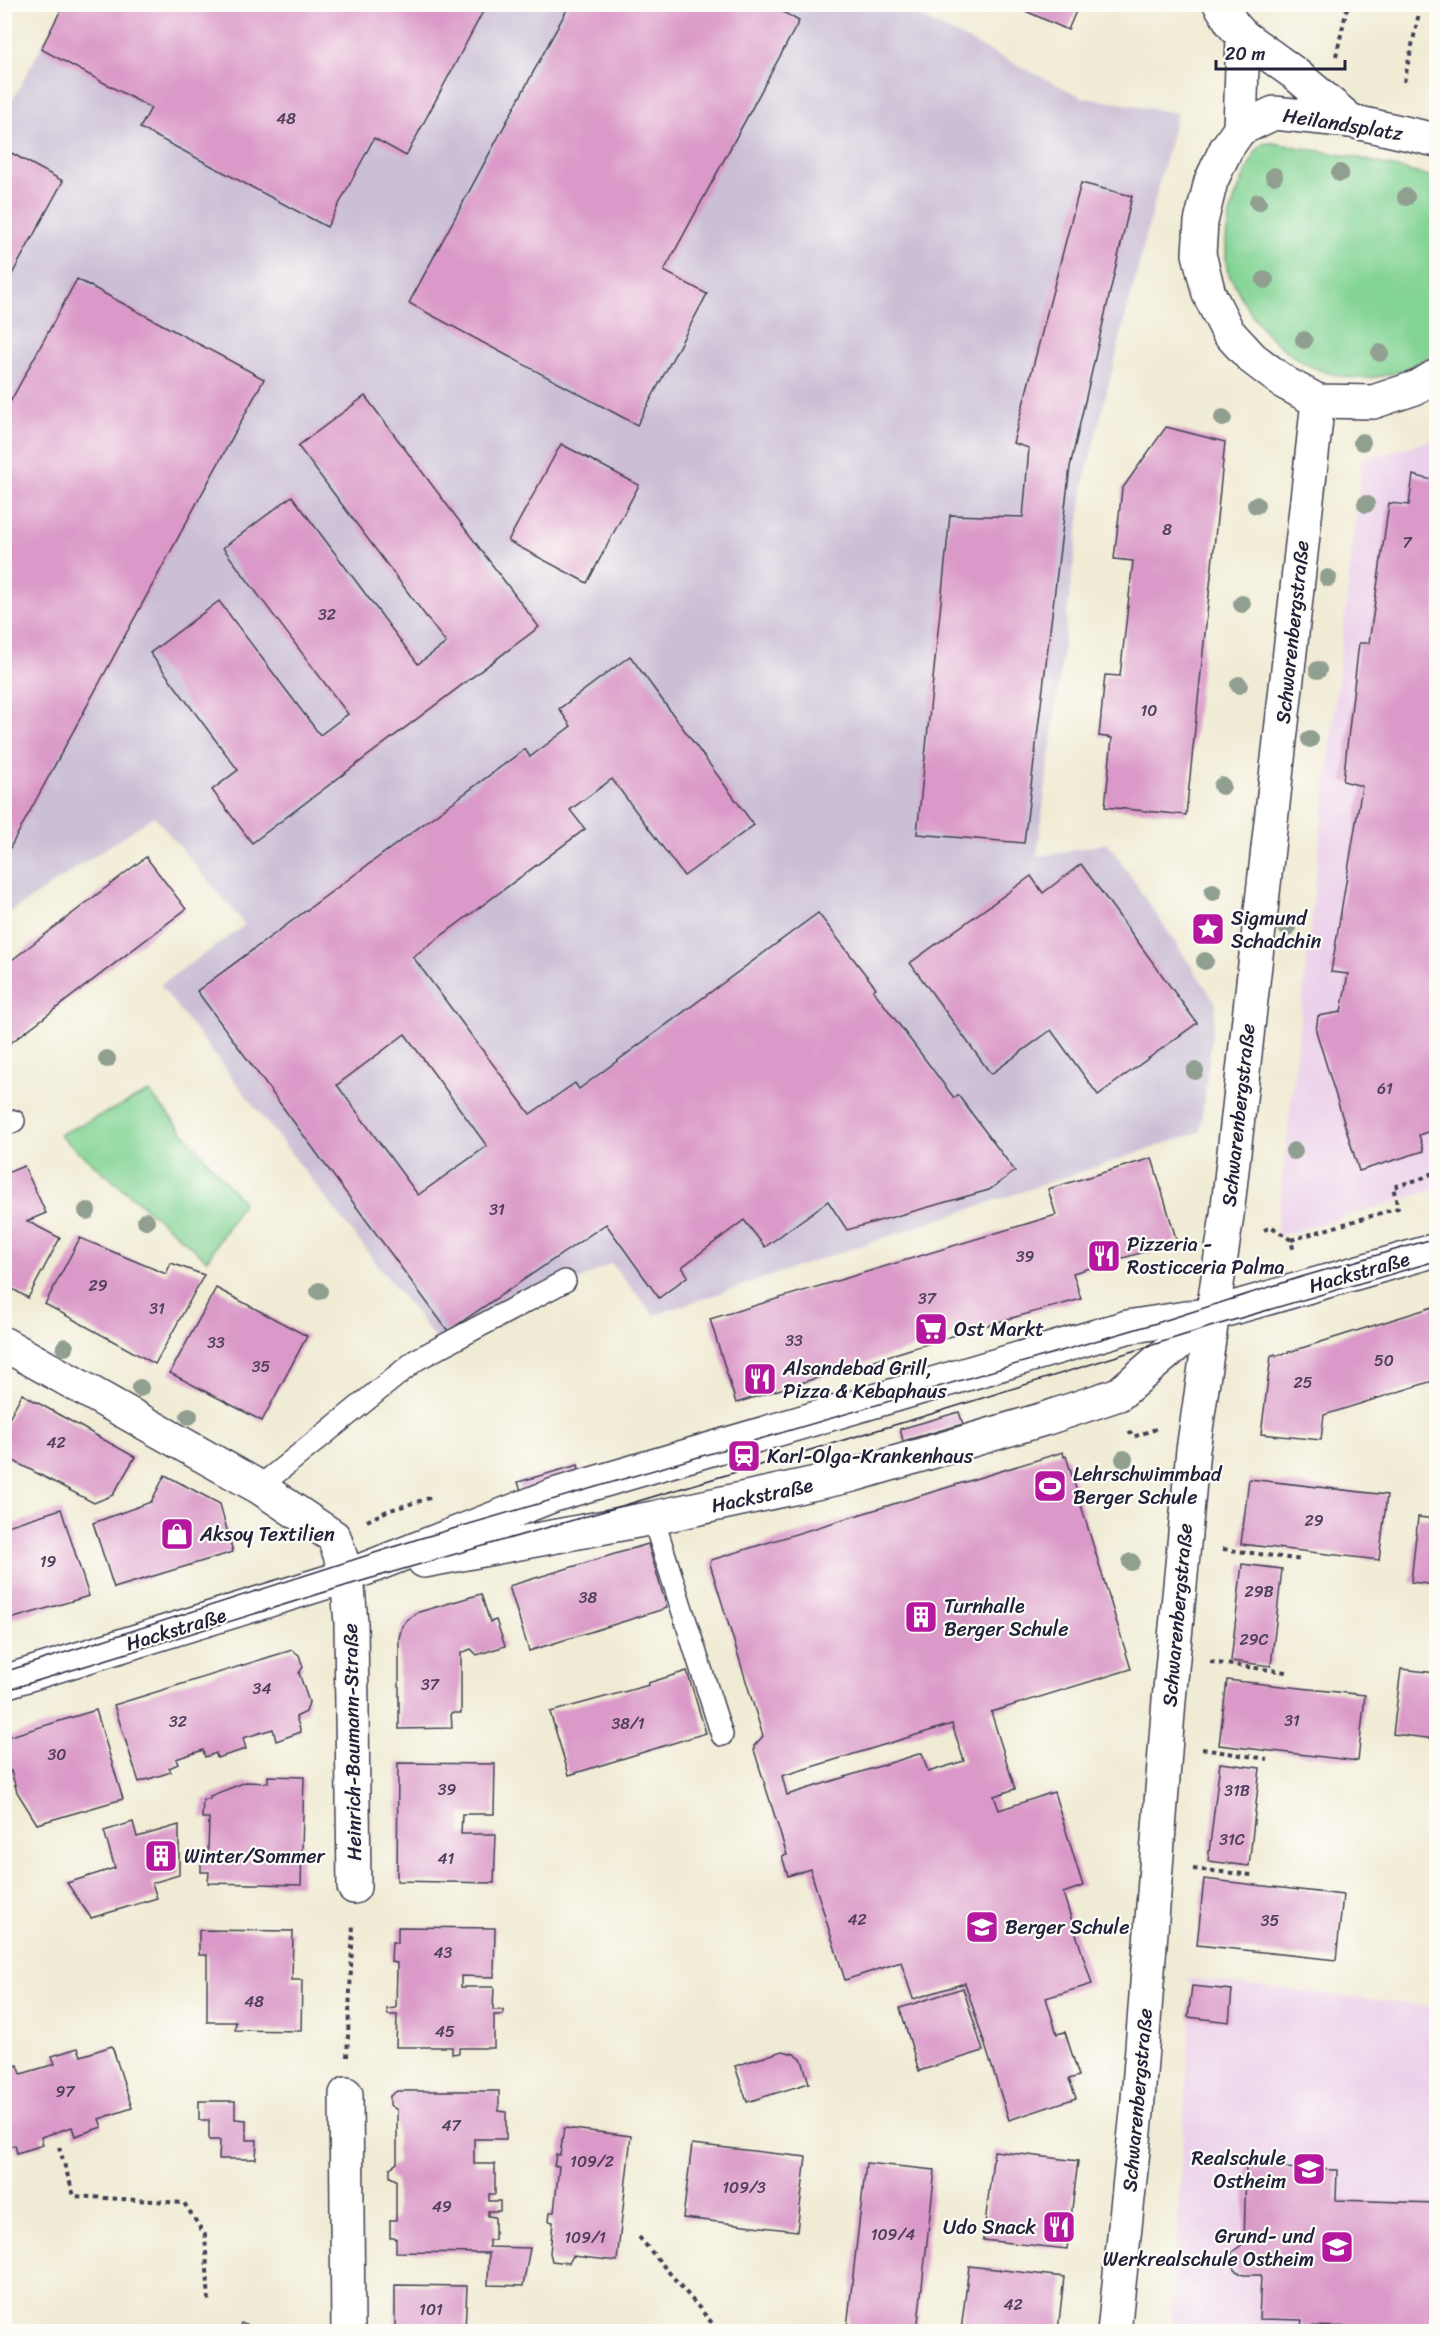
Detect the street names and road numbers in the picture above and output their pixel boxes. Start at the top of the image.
street label: Heilandsplatz [1281,98,1406,151]
street label: Schwarenbergstraße [1265,539,1320,725]
street label: Schwarenbergstraße [1211,1022,1266,1208]
street label: Hackstraße [1305,1241,1414,1304]
street label: Hackstraße [708,1468,817,1523]
street label: Schwarenbergstraße [1152,1522,1203,1708]
street label: Hackstraße [122,1598,231,1661]
street label: Heinrich-Baumann-Straße [333,1623,372,1861]
street label: Schwarenbergstraße [1112,2007,1163,2193]

